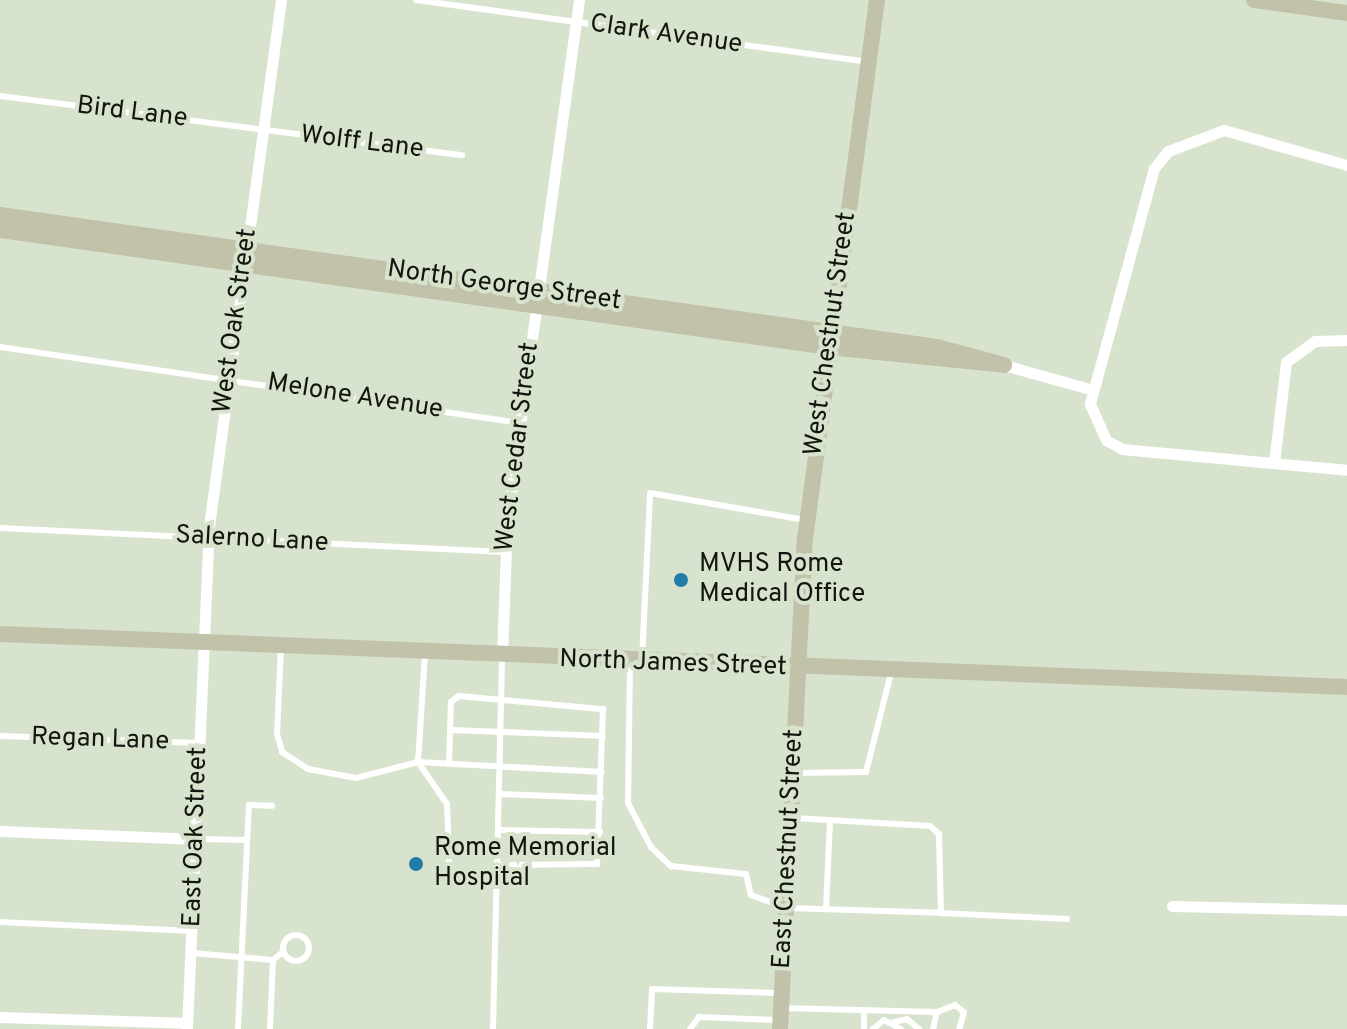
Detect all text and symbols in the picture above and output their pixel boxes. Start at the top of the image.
street label: Clark Avenue [587,9,745,61]
street label: Bird Lane [75,91,189,135]
street label: Wolff Lane [299,120,425,166]
street label: West Chestnut Street [798,210,864,458]
street label: West Oak Street [208,226,264,416]
street label: North George Street [385,254,623,318]
street label: West Cedar Street [490,341,546,553]
street label: Melone Avenue [265,368,445,426]
street label: Salerno Lane [175,520,329,560]
place label: MVHS Rome Medical Office [699,549,865,610]
marker: MVHS Rome Medical Office [670,569,692,591]
street label: North James Street [559,644,787,684]
street label: Regan Lane [30,722,170,758]
street label: East Chestnut Street [767,728,811,970]
street label: East Oak Street [177,746,215,928]
place label: Rome Memorial Hospital [434,833,617,894]
marker: Rome Memorial Hospital [405,853,427,875]

